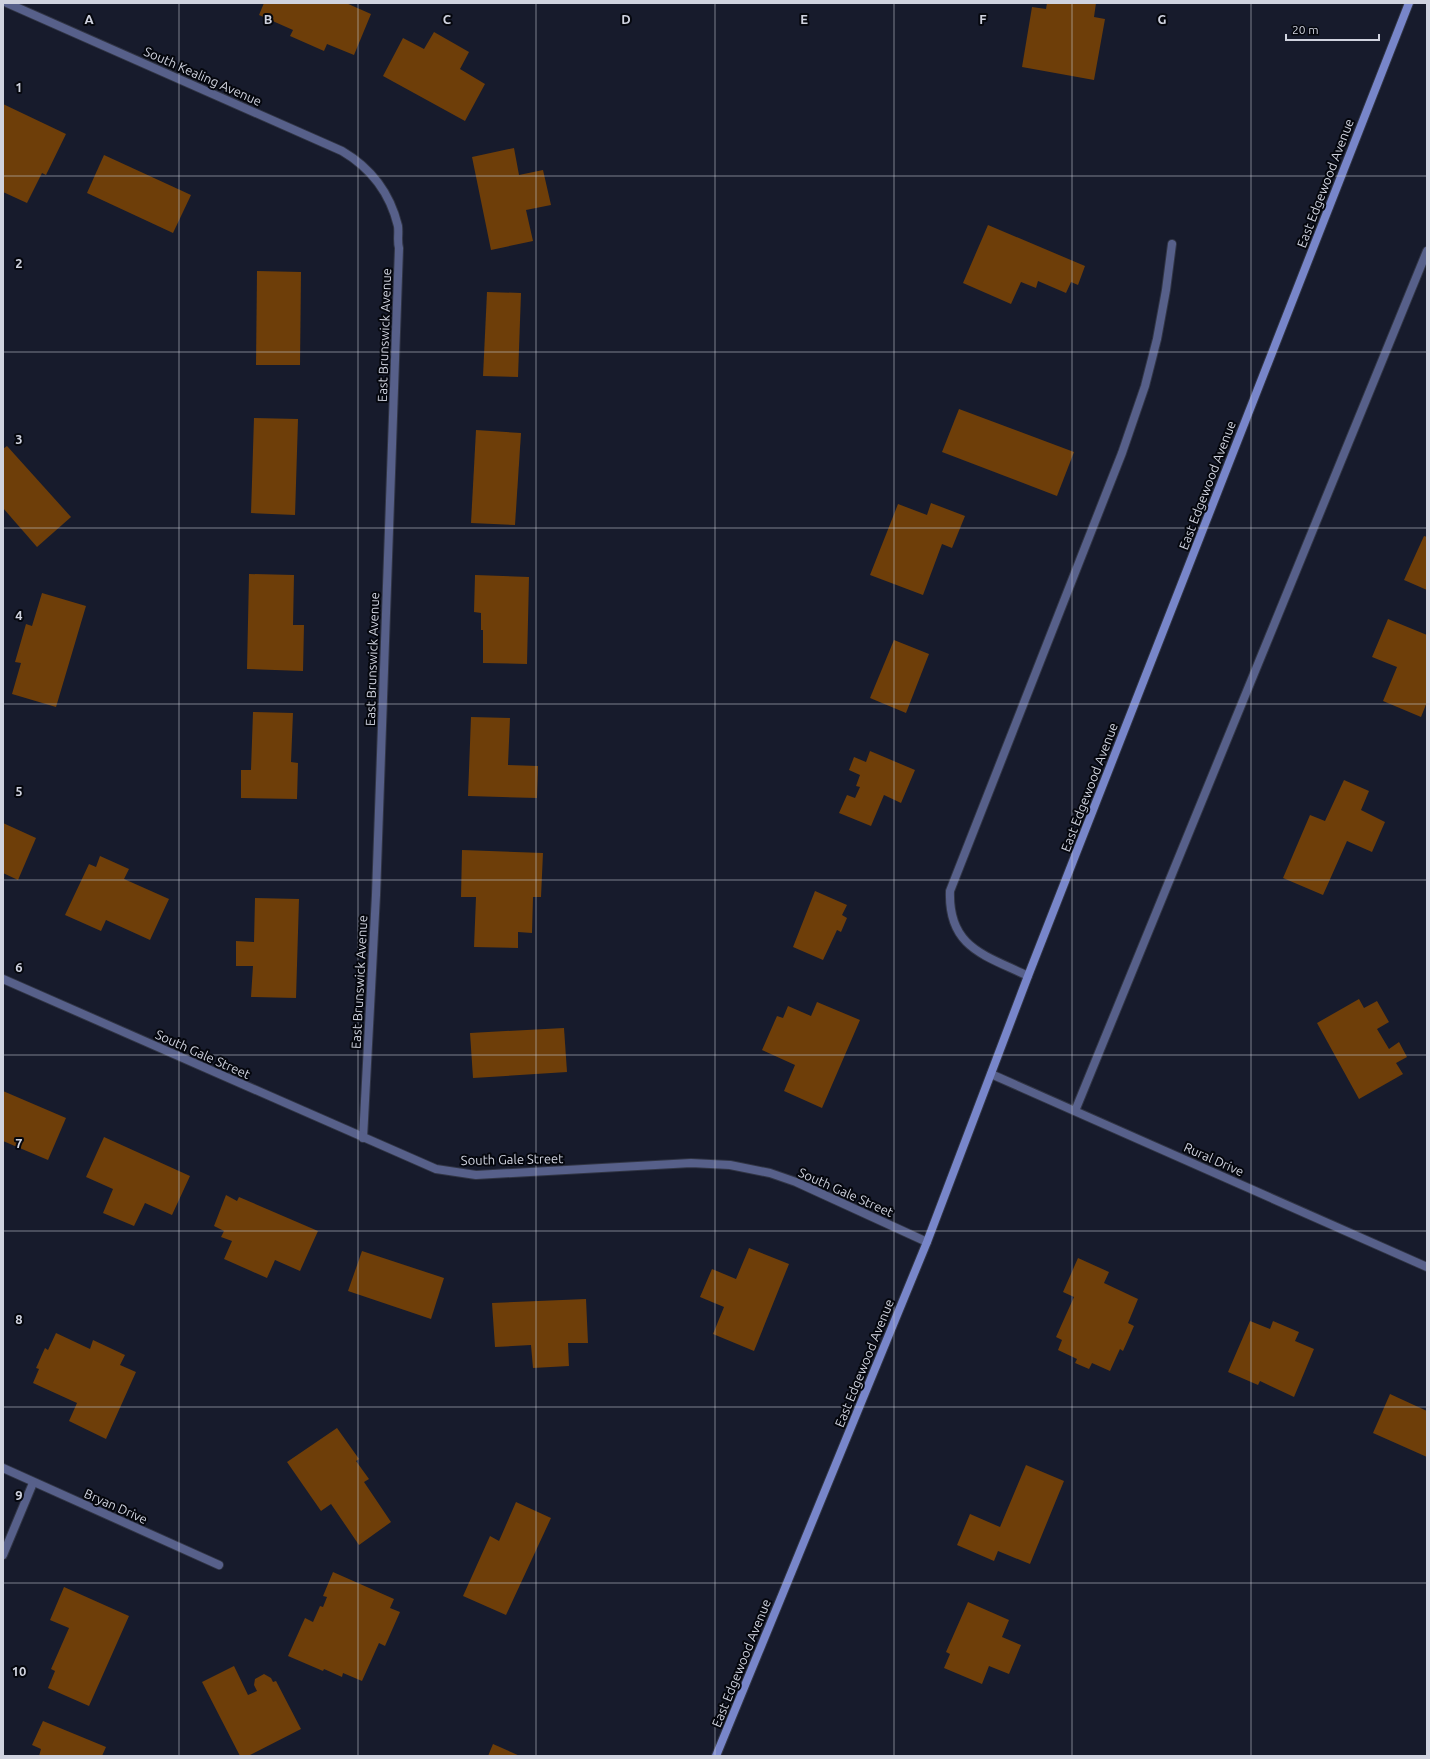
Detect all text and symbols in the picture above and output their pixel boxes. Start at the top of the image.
text: A [84,12,94,26]
text: B [264,12,273,26]
text: C [443,12,452,26]
text: D [621,12,631,26]
text: E [800,12,808,26]
text: F [979,12,987,26]
text: G [1158,12,1167,26]
scale bar [1286,16,1379,42]
text: 20 m [1292,23,1319,36]
street label: South Kealing Avenue [142,44,264,108]
text: 1 [15,80,23,94]
street label: East Edgewood Avenue [1294,117,1356,249]
text: 2 [15,256,23,270]
street label: East Brunswick Avenue [375,268,393,402]
street label: East Edgewood Avenue [1176,419,1238,551]
text: 3 [15,432,23,446]
street label: East Brunswick Avenue [363,592,381,726]
text: 4 [15,608,23,622]
street label: East Edgewood Avenue [1058,721,1120,853]
text: 5 [15,784,23,798]
street label: East Brunswick Avenue [349,915,369,1049]
text: 6 [15,960,23,974]
street label: South Gale Street [153,1027,253,1081]
text: 7 [15,1136,23,1150]
street label: Rural Drive [1182,1140,1246,1178]
street label: South Gale Street [461,1151,563,1167]
street label: South Gale Street [796,1165,896,1219]
street label: East Edgewood Avenue [832,1297,896,1429]
text: 8 [15,1312,23,1326]
street label: Bryan Drive [82,1486,150,1526]
text: 9 [15,1488,23,1502]
street label: East Edgewood Avenue [709,1597,773,1729]
text: 10 [12,1664,26,1678]

